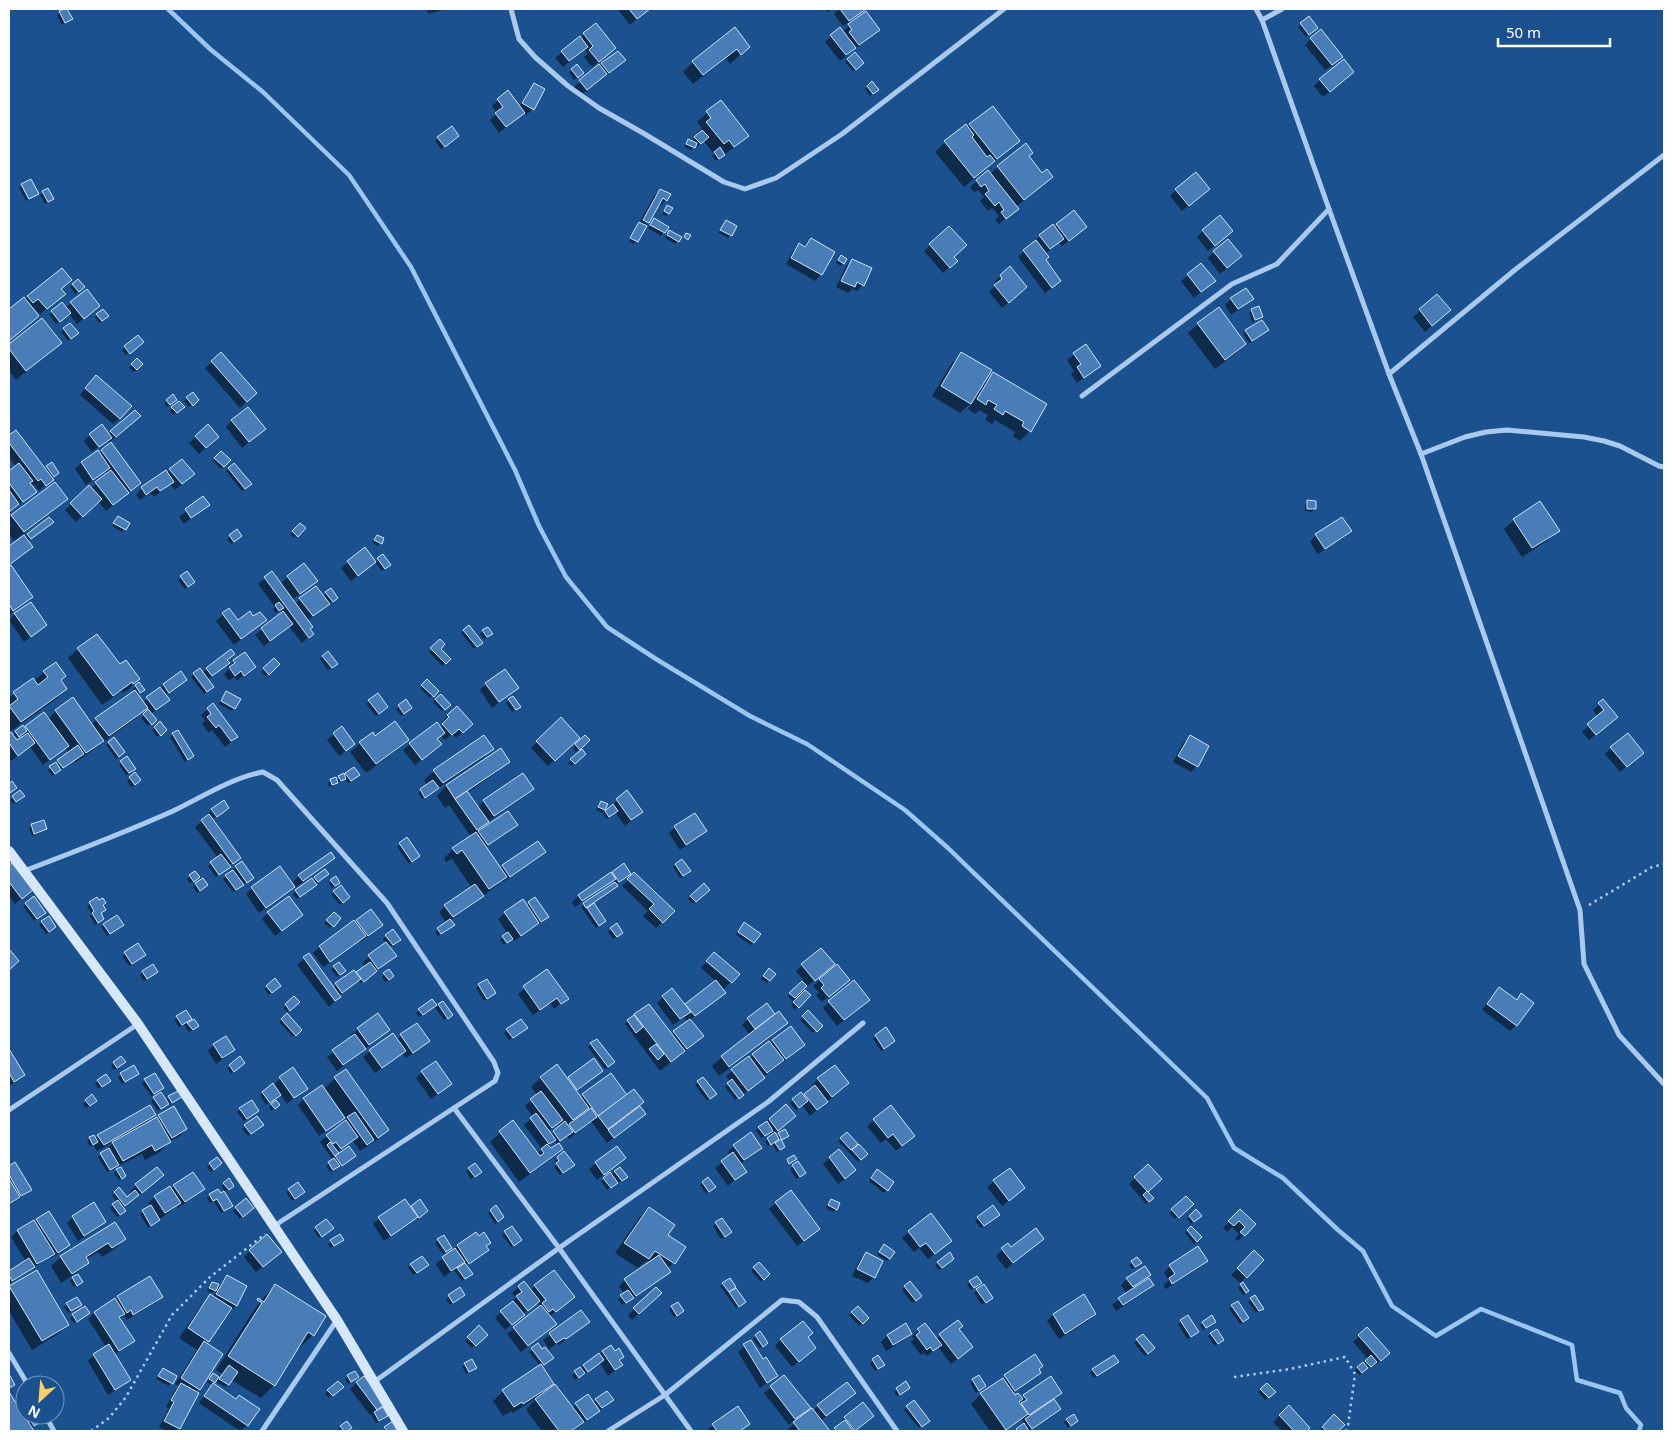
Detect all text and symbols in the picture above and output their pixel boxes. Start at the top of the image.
scale bar [1498,15,1610,47]
text: 50 m [1506,22,1541,42]
north arrow [15,1375,65,1425]
text: N [25,1401,43,1423]

